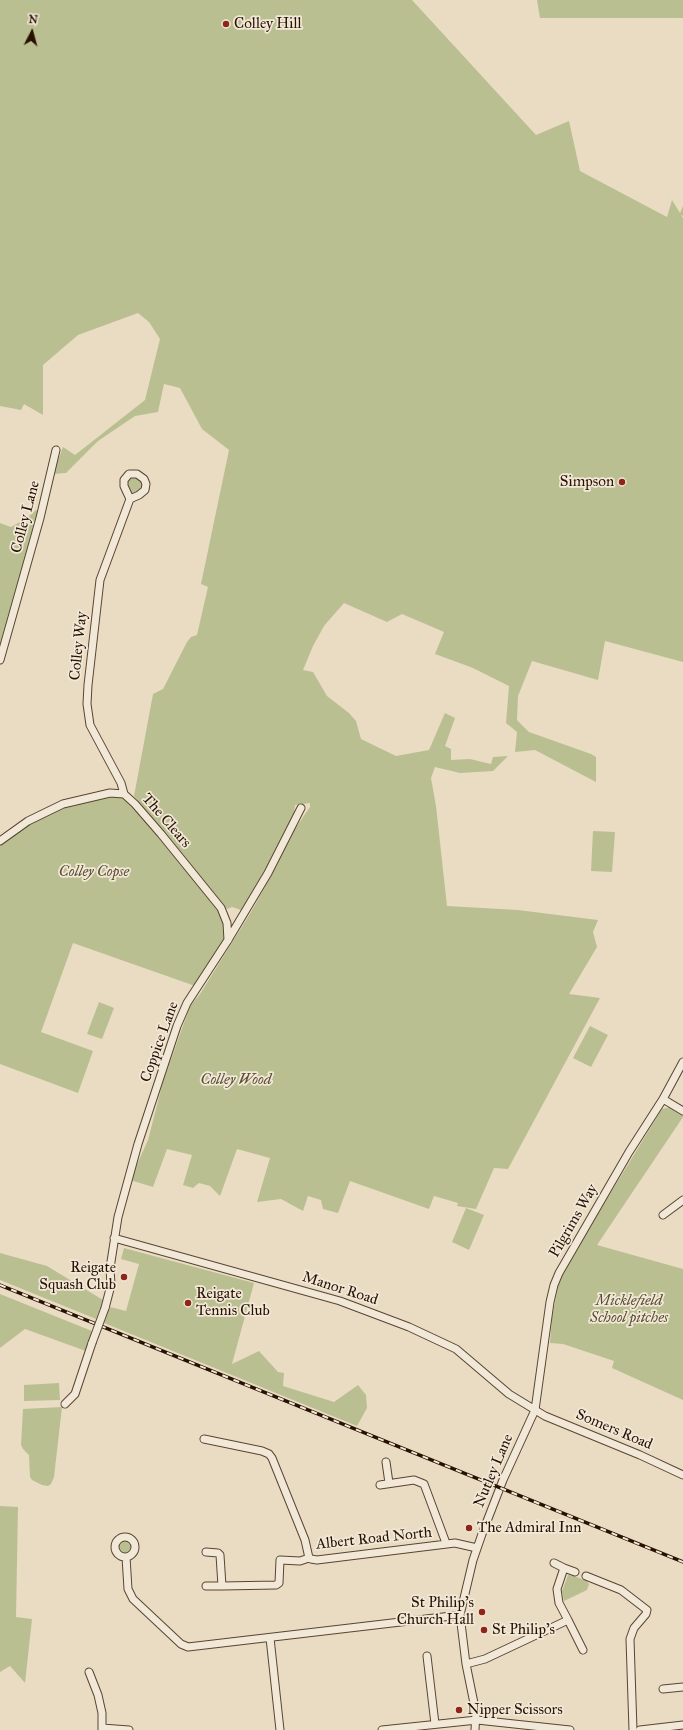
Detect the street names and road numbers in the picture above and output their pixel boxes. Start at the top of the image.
street label: Colley Lane [8,479,44,555]
street label: Colley Way [66,611,92,681]
street label: The Clears [138,790,194,852]
street label: Coppice Lane [137,999,183,1085]
street label: Pilgrims Way [546,1181,602,1261]
street label: Manor Road [300,1268,380,1310]
street label: Somers Road [573,1406,655,1454]
street label: Nutley Lane [470,1432,518,1510]
street label: Albert Road North [315,1524,433,1554]

